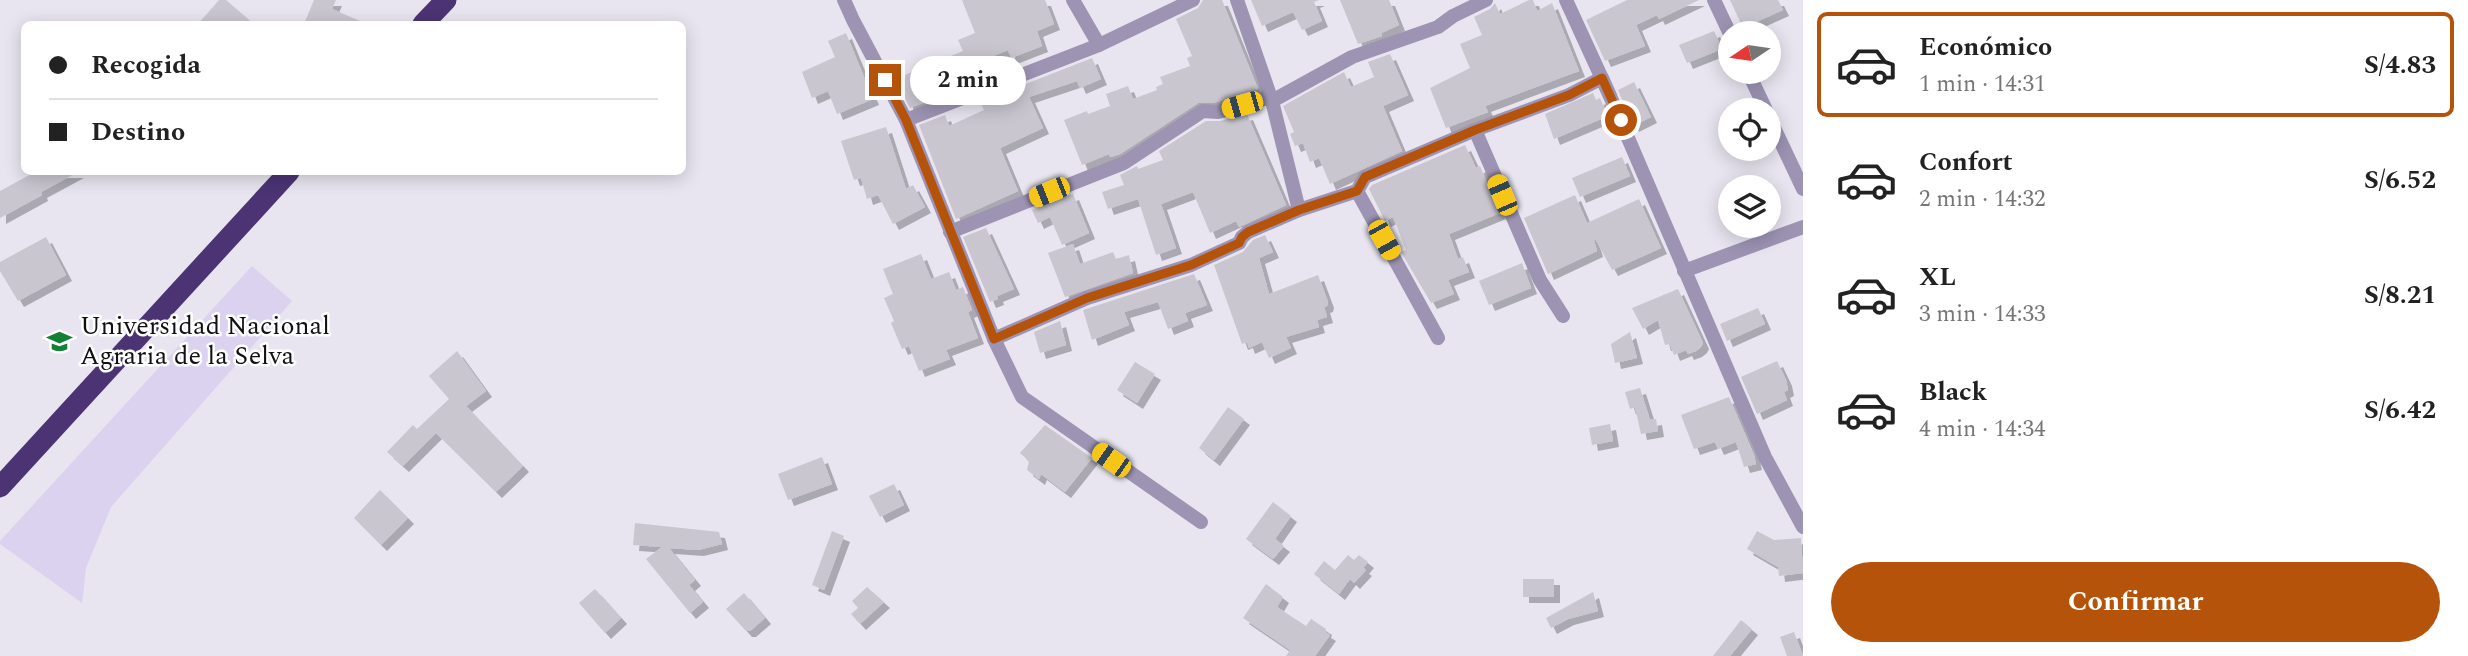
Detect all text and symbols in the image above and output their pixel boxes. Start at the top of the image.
north arrow [1718,21,1782,84]
map controls [1718,21,1781,238]
text: Económico [1919,27,2052,67]
icon: car [1835,33,1898,96]
text: Recogida [91,45,201,85]
text: S/4.83 [2364,45,2436,85]
callout: 2 min [910,56,1025,104]
text: 2 min [937,63,999,98]
route end [869,64,901,96]
text: 1 min · 14:31 [1919,67,2046,102]
car [1219,89,1266,121]
button: locate [1718,98,1781,161]
route start [1605,104,1637,136]
text: Destino [91,112,185,152]
text: Confort [1919,142,2013,182]
icon: car [1835,148,1898,211]
text: S/6.52 [2364,160,2436,200]
car [1485,172,1520,218]
car [1026,174,1073,210]
button: layers [1718,175,1781,238]
text: 2 min · 14:32 [1919,182,2046,217]
car [1365,217,1404,263]
text: XL [1919,257,1956,297]
icon: car [1835,263,1898,326]
text: S/8.21 [2364,275,2436,315]
text: 3 min · 14:33 [1919,297,2046,332]
place label: Universidad Nacional Agraria de la Selva [80,306,330,376]
school or university icon: Universidad Nacional Agraria de la Selva [46,327,74,355]
text: Black [1919,372,1987,412]
icon: car [1835,378,1898,441]
text: S/6.42 [2364,390,2436,430]
text: 4 min · 14:34 [1919,412,2046,447]
car [1088,439,1135,481]
button: Confirmar [1831,562,2440,642]

